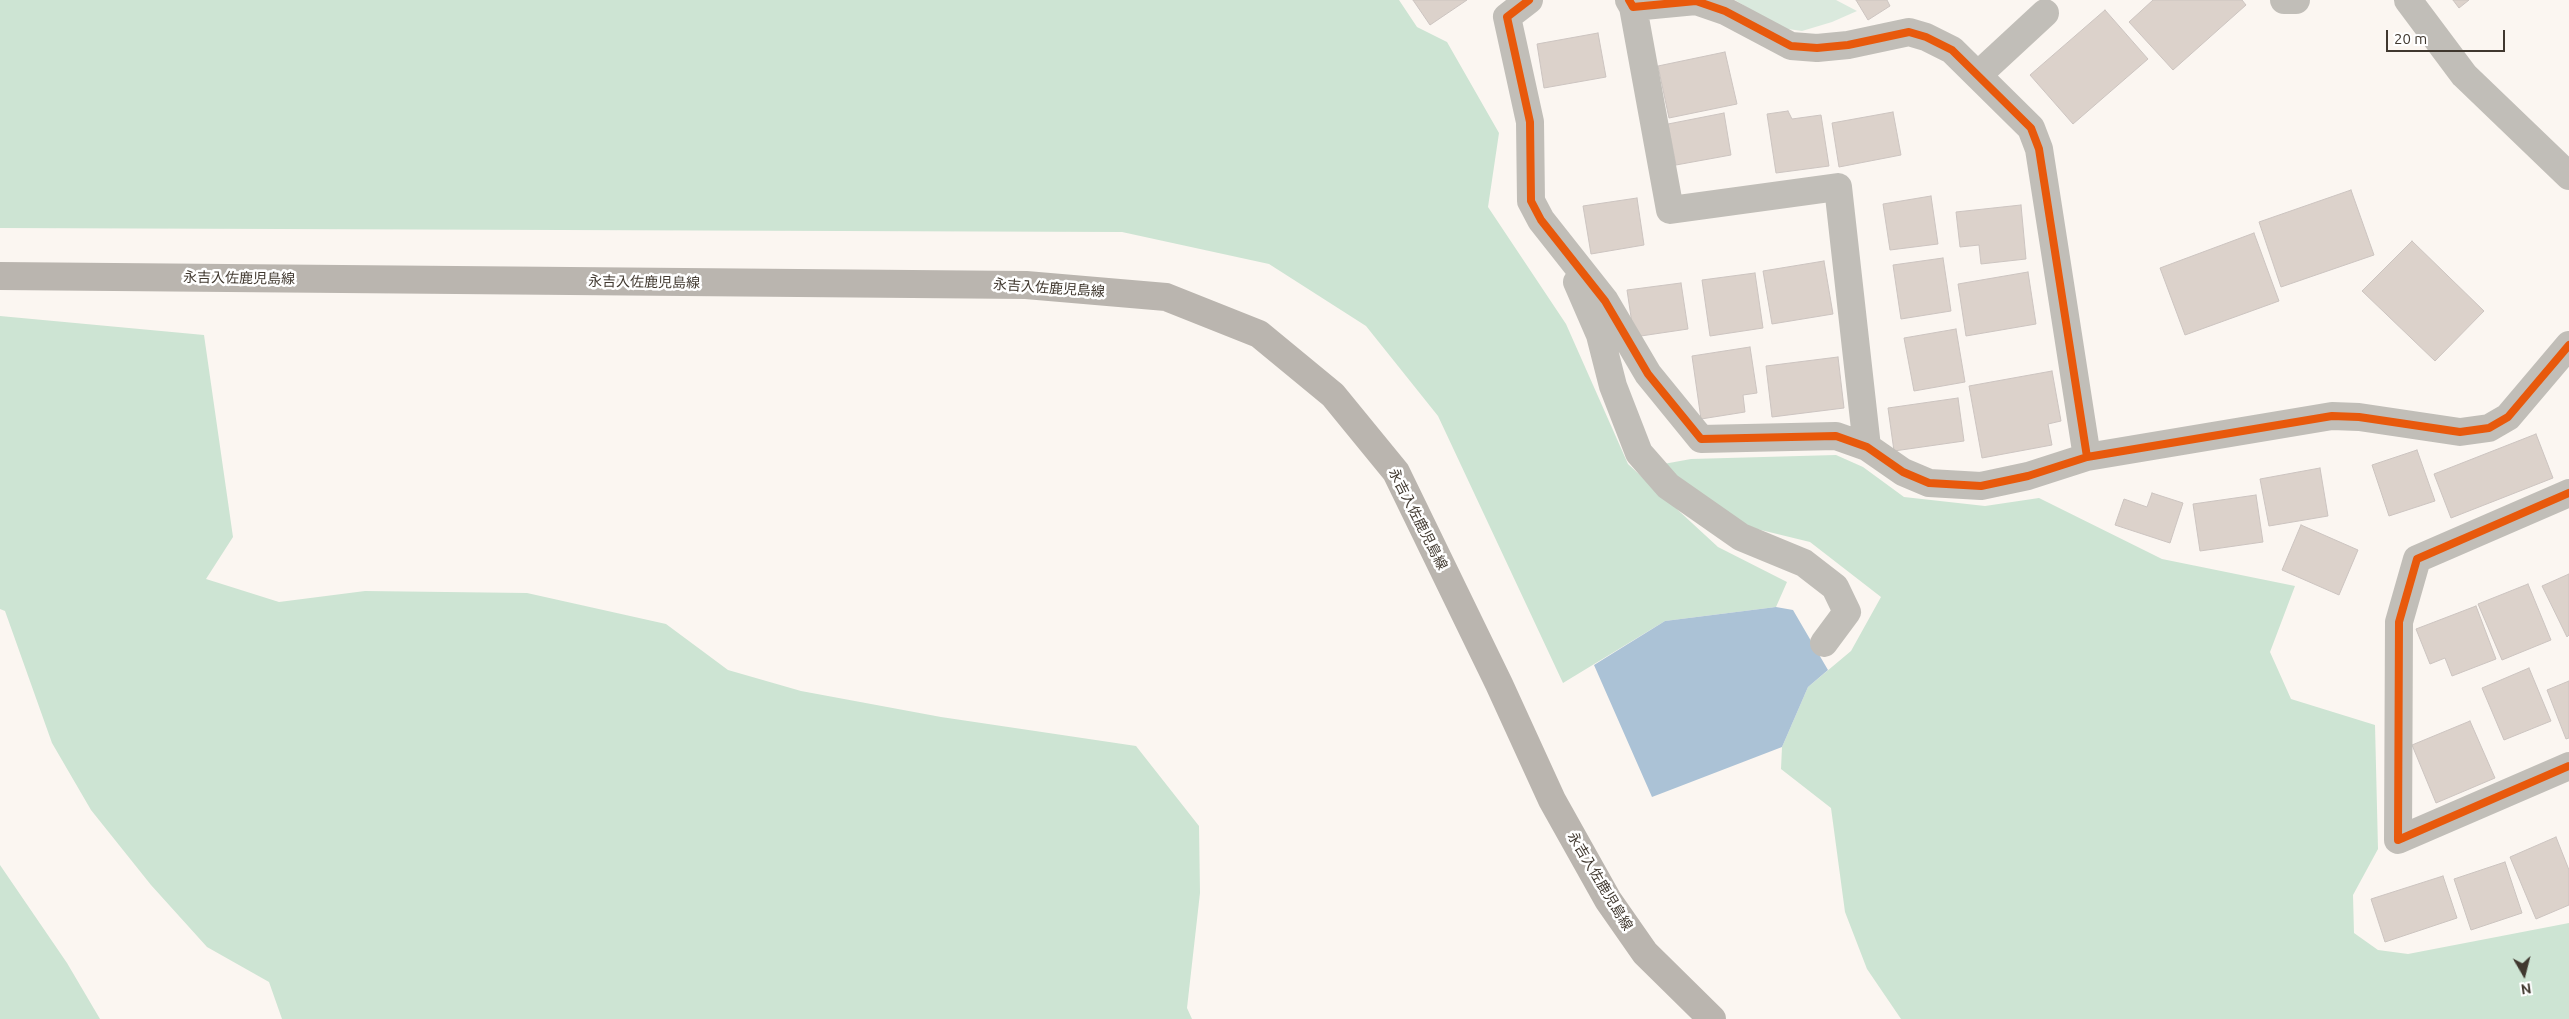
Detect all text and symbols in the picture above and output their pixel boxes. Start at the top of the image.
scale bar [2389,20,2508,52]
text: 20 m [2394,30,2427,47]
street label: 永吉入佐鹿児島線 [183,269,295,287]
street label: 永吉入佐鹿児島線 [588,273,700,291]
street label: 永吉入佐鹿児島線 [993,276,1105,300]
street label: 永吉入佐鹿児島線 [1385,465,1451,573]
street label: 永吉入佐鹿児島線 [1564,829,1636,933]
north arrow [2499,949,2549,999]
text: N [2520,980,2532,998]

